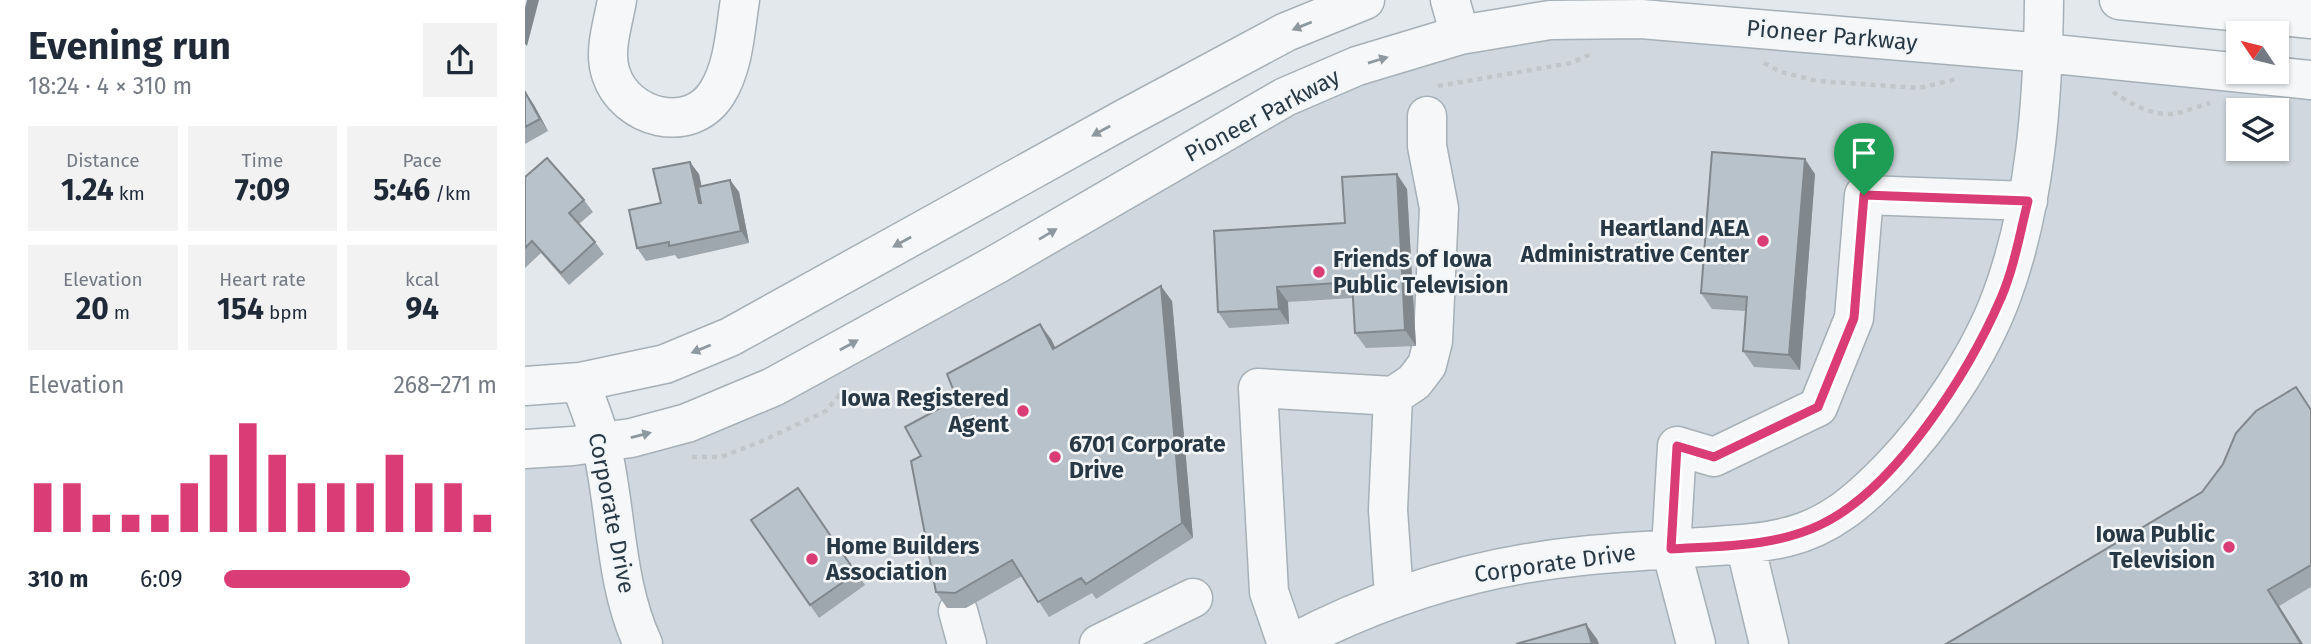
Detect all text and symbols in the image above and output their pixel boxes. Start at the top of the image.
street label: Pioneer Parkway [1745,14,1919,56]
one-way arrow [1291,20,1312,31]
north arrow [2226,21,2289,84]
map controls [2226,21,2289,161]
text: Evening run [28,23,231,69]
button: share [423,23,497,97]
one-way arrow [1368,54,1389,64]
street label: Pioneer Parkway [1180,62,1345,168]
text: 18:24 · 4 × 310 m [28,72,192,100]
button: layers [2226,98,2289,161]
pin [1834,123,1894,195]
one-way arrow [1090,125,1110,137]
icon: arrive [1845,134,1883,172]
text: Distance [66,149,140,172]
text: Time [242,149,283,172]
text: Pace [402,149,442,172]
text: 1.24 [61,172,114,208]
text: 7:09 [235,172,290,208]
text: 5:46 [373,172,430,208]
text: km [114,182,145,205]
text: /km [430,182,471,205]
place label: Heartland AEA Administrative Center [1520,214,1750,268]
one-way arrow [1038,228,1057,240]
marker: Heartland AEA Administrative Center [1755,233,1771,249]
one-way arrow [892,236,912,248]
place label: Friends of Iowa Public Television [1333,245,1509,299]
marker: Friends of Iowa Public Television [1311,264,1327,280]
text: Elevation [63,268,143,291]
text: Heart rate [219,268,306,291]
text: kcal [405,268,439,291]
text: 20 [76,291,109,327]
text: 154 [217,291,264,327]
text: 94 [405,291,439,327]
text: m [109,301,130,324]
text: bpm [264,301,308,324]
one-way arrow [840,339,859,351]
one-way arrow [691,344,712,355]
text: Elevation [28,371,124,399]
text: 268–271 m [393,371,497,399]
place label: Iowa Registered Agent [841,384,1010,438]
marker: Iowa Registered Agent [1015,403,1031,419]
one-way arrow [630,429,652,440]
street label: Corporate Drive [583,430,641,596]
place label: 6701 Corporate Drive [1069,430,1226,484]
marker: 6701 Corporate Drive [1047,449,1063,465]
place label: Iowa Public Television [2095,520,2215,574]
place label: Home Builders Association [825,532,979,586]
street label: Corporate Drive [1472,538,1638,588]
marker: Iowa Public Television [2221,539,2237,555]
marker: Home Builders Association [804,551,820,567]
text: 310 m [28,565,88,593]
text: 6:09 [140,565,182,593]

